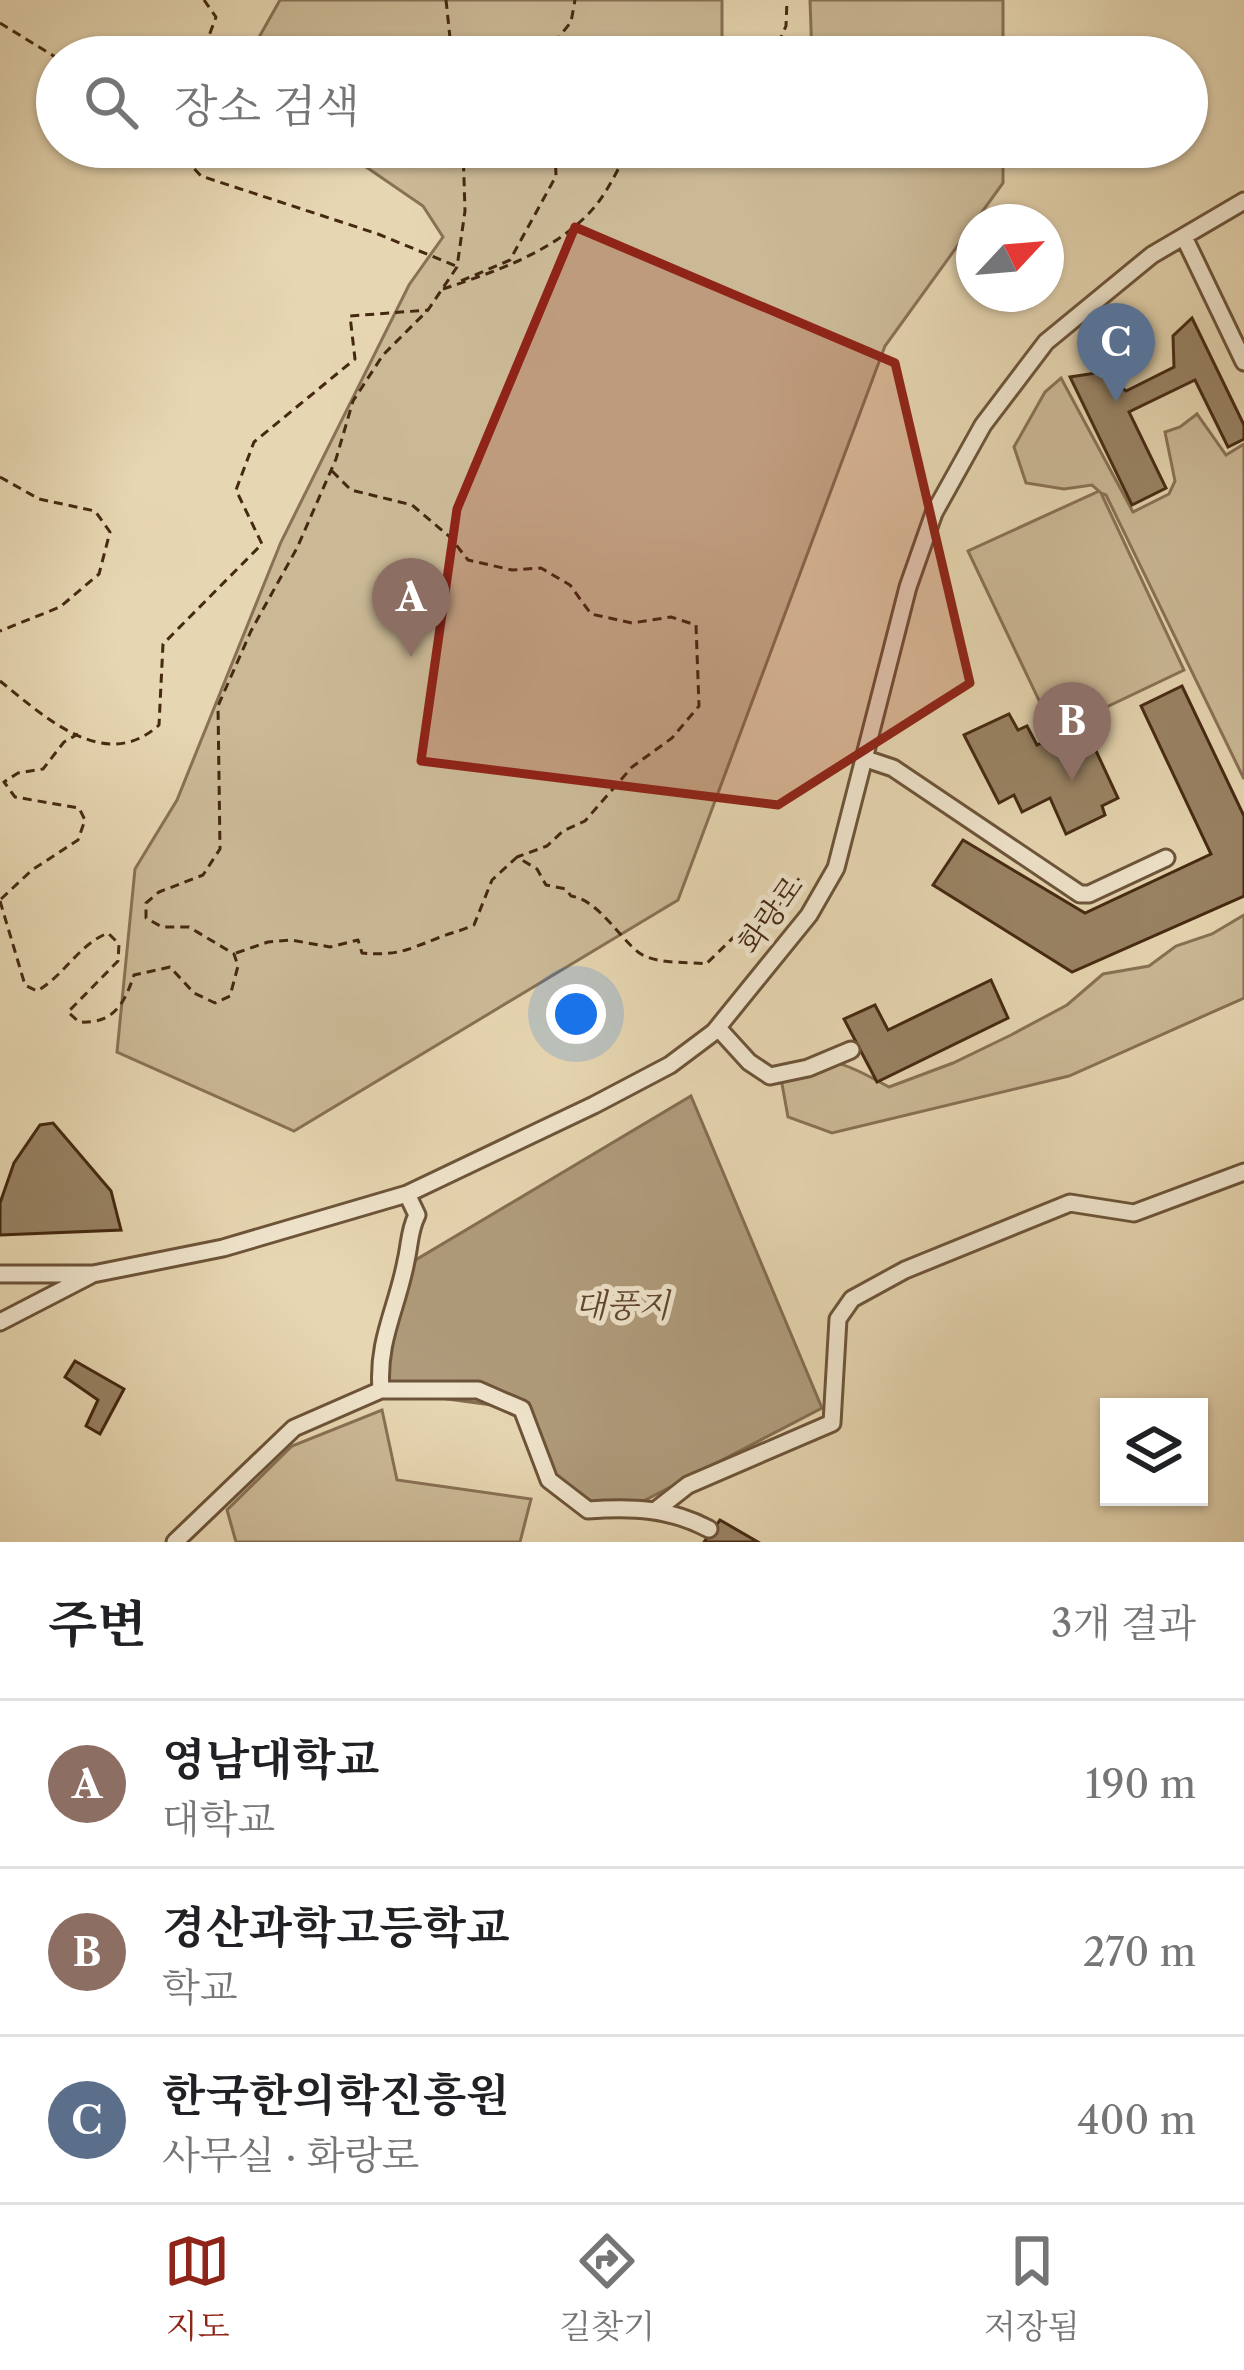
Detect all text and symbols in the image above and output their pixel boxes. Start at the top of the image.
search box [36,36,1208,168]
icon: search [78,69,144,135]
text: 장소 검색 [174,78,360,134]
north arrow [956,204,1064,312]
pin: C [1077,303,1155,402]
pin: A [372,558,450,657]
pin: B [1033,682,1111,781]
street label: 화랑로 [730,869,811,961]
your location [546,984,606,1044]
water label: 대풍지 [574,1285,672,1326]
map controls [1100,1398,1208,1506]
button: layers [1100,1398,1208,1506]
text: 주변 [48,1593,147,1655]
text: 3개 결과 [1051,1599,1196,1647]
text: 영남대학교 [162,1731,379,1787]
text: A [72,1760,102,1808]
text: 190 m [1085,1760,1196,1808]
text: 대학교 [162,1795,275,1843]
text: 경산과학고등학교 [162,1899,510,1955]
text: B [73,1928,102,1976]
text: 270 m [1083,1928,1196,1976]
text: 학교 [162,1963,237,2011]
text: 한국한의학진흥원 [162,2067,510,2123]
text: C [71,2096,103,2144]
text: 400 m [1077,2096,1196,2144]
text: 사무실 · 화랑로 [162,2131,420,2179]
tab: 지도 [164,2228,230,2347]
tab: 길찾기 [559,2228,655,2347]
tab: 저장됨 [984,2228,1080,2347]

